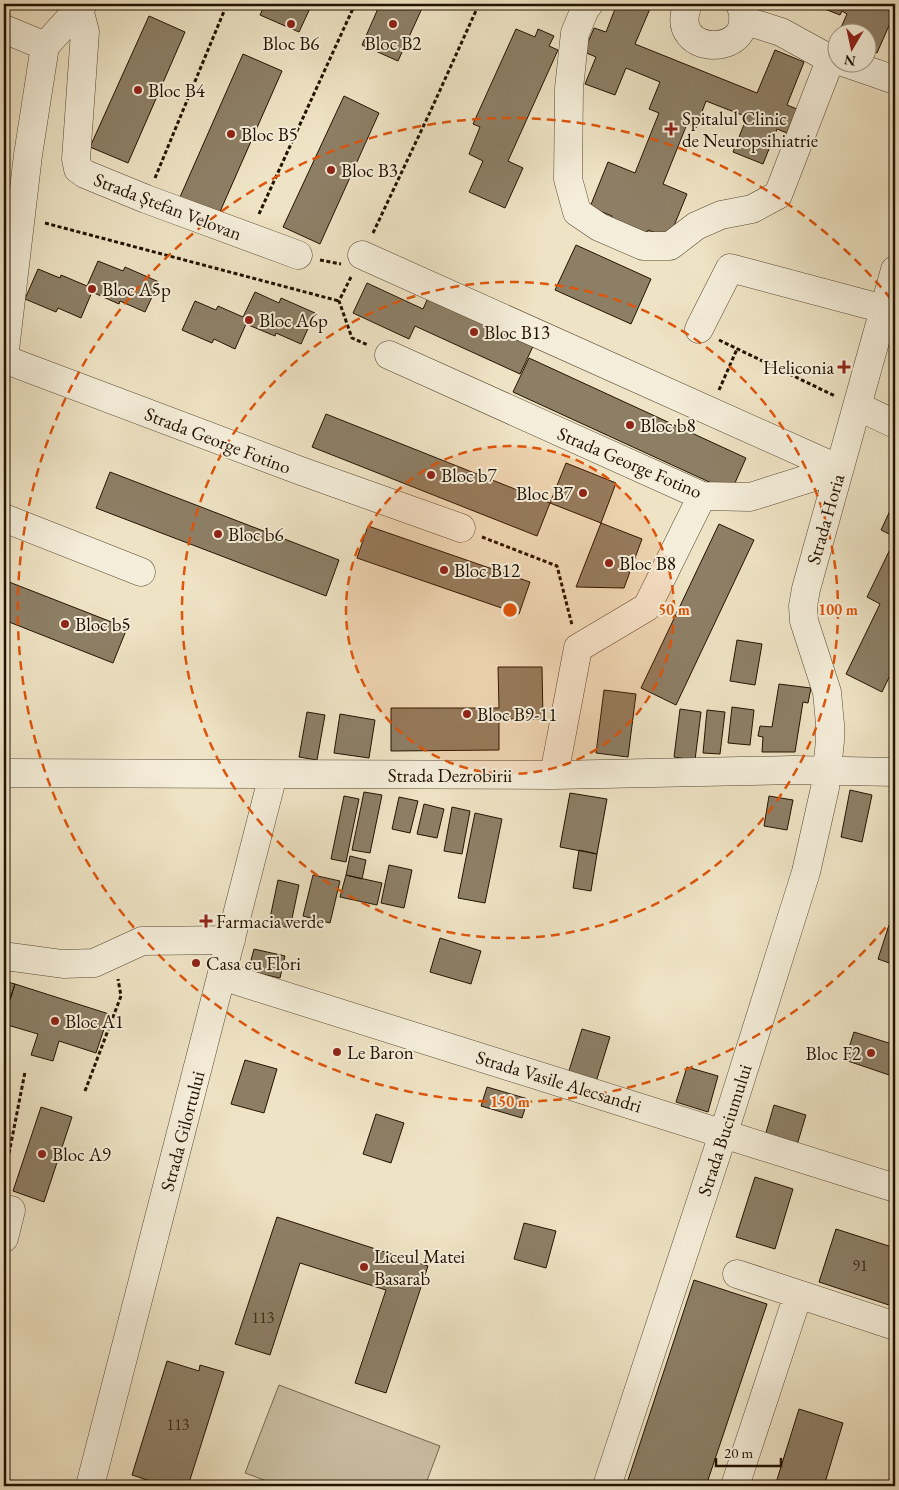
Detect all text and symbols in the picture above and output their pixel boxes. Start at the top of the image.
marker: Bloc B6 [285,18,297,30]
marker: Bloc B2 [387,18,399,30]
north arrow [826,22,876,72]
place label: Bloc B6 [263,31,319,56]
place label: Bloc B2 [365,31,421,56]
text: N [842,51,857,71]
place label: Bloc B4 [148,78,206,103]
marker: Bloc B4 [132,84,144,96]
place label: Spitalul Clinic de Neuropsihiatrie [682,106,818,153]
place label: Bloc B5 [241,122,298,147]
marker: Spitalul Clinic de Neuropsihiatrie [664,122,678,136]
marker: Bloc B5 [225,128,237,140]
place label: Bloc B3 [341,158,398,183]
marker: Bloc B3 [325,164,337,176]
street label: Strada Ștefan Velovan [90,167,245,246]
place label: Bloc A5p [102,277,171,302]
marker: Bloc A5p [86,283,98,295]
place label: Bloc A6p [259,308,328,333]
marker: Bloc A6p [243,314,255,326]
place label: Bloc B13 [484,320,550,345]
marker: Bloc B13 [468,326,480,338]
place label: Heliconia [763,355,834,380]
marker: Heliconia [838,361,850,373]
street label: Strada George Fotino [141,401,294,480]
place label: Bloc b8 [640,413,696,438]
marker: Bloc b8 [624,419,636,431]
street label: Strada George Fotino [554,421,706,504]
place label: Bloc b7 [441,463,497,488]
marker: Bloc b7 [425,469,437,481]
street label: Strada Horia [801,471,850,567]
place label: Bloc B7 [516,481,574,506]
marker: Bloc B7 [577,487,589,499]
place label: Bloc b6 [228,522,284,547]
marker: Bloc b6 [212,528,224,540]
place label: Bloc B8 [619,551,676,576]
marker: Bloc B8 [603,557,615,569]
place label: Bloc B12 [454,558,520,583]
marker: Bloc B12 [438,564,450,576]
text: 50 m [658,600,690,619]
text: 100 m [818,600,858,619]
centre of rings [501,601,519,619]
place label: Bloc b5 [75,612,131,637]
marker: Bloc b5 [59,618,71,630]
place label: Bloc B9-11 [477,702,557,727]
marker: Bloc B9-11 [461,708,473,720]
street label: Strada Dezrobirii [388,763,513,788]
place label: Farmacia verde [216,909,324,934]
marker: Farmacia verde [200,915,212,927]
place label: Casa cu Flori [206,951,301,976]
marker: Casa cu Flori [190,957,202,969]
place label: Bloc A1 [65,1009,124,1034]
marker: Bloc A1 [49,1015,61,1027]
place label: Le Baron [347,1040,414,1065]
place label: Bloc F2 [806,1041,861,1066]
street label: Strada Vasile Alecsandri [473,1044,645,1119]
marker: Le Baron [331,1046,343,1058]
marker: Bloc F2 [865,1047,877,1059]
street label: Strada Buciumului [691,1061,758,1199]
street label: Strada Gilortului [154,1068,211,1194]
text: 150 m [490,1092,530,1111]
place label: Bloc A9 [52,1142,111,1167]
marker: Bloc A9 [36,1148,48,1160]
place label: Liceul Matei Basarab [374,1244,466,1291]
house number: 91 [852,1255,868,1276]
marker: Liceul Matei Basarab [358,1261,370,1273]
house number: 113 [251,1307,275,1328]
house number: 113 [166,1414,190,1435]
scale bar [716,1435,782,1467]
text: 20 m [724,1443,753,1462]

